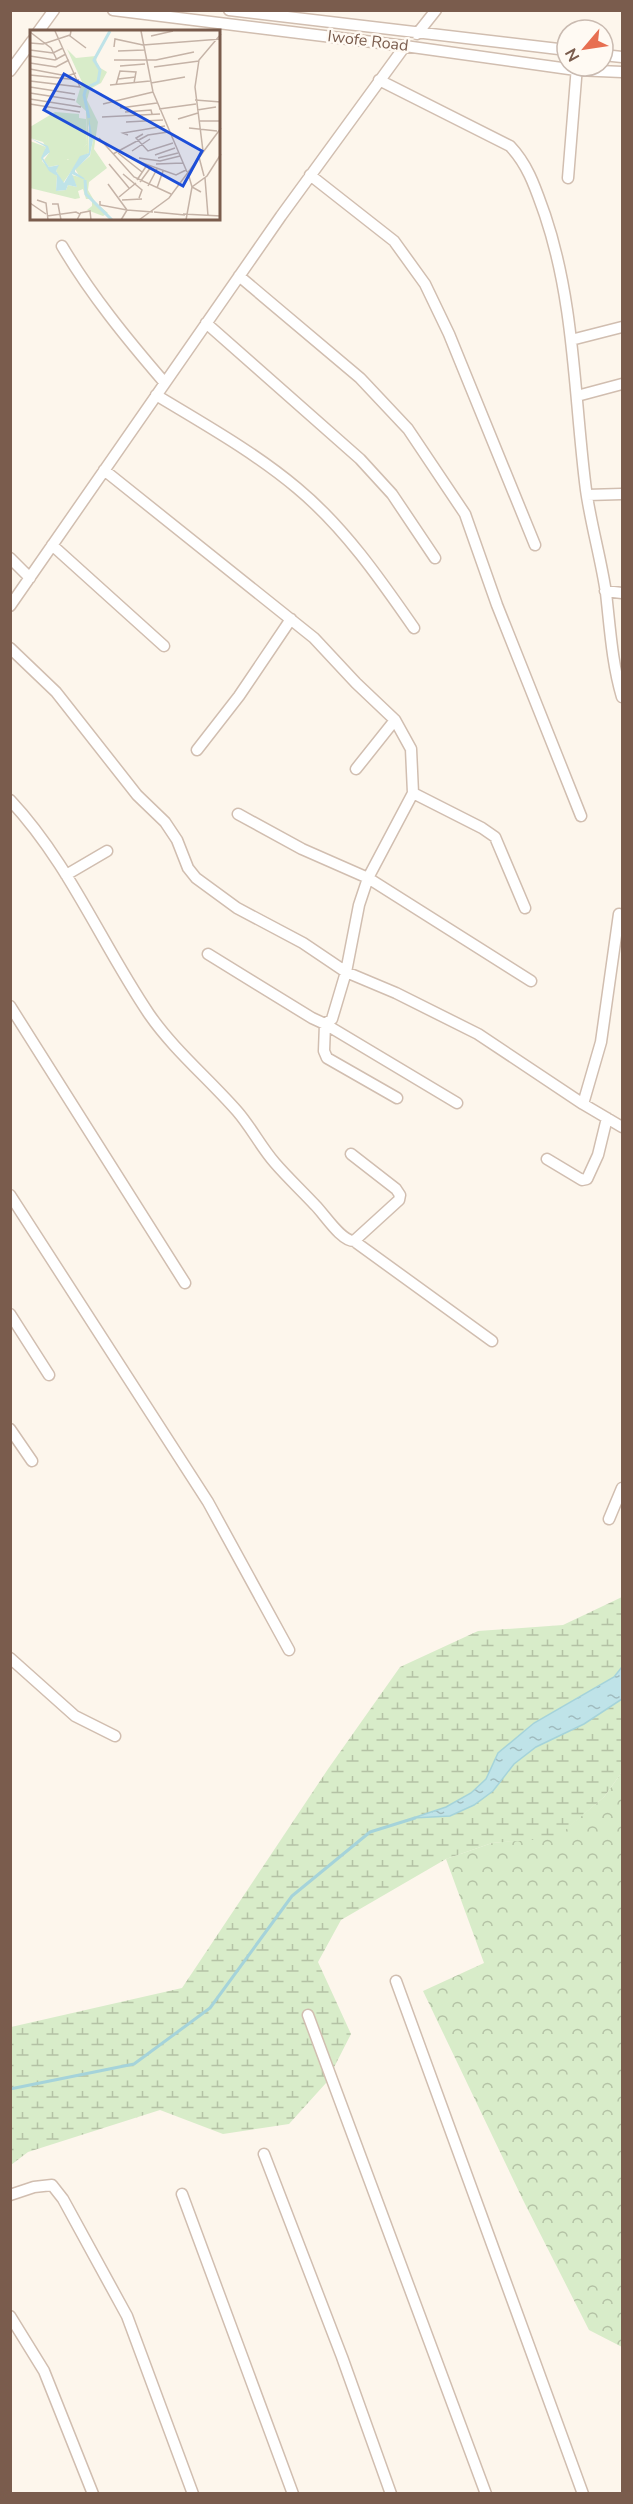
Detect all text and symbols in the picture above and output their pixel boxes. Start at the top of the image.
north arrow [555,18,615,78]
street label: Iwofe Road [326,25,410,57]
inset map [30,30,220,220]
text: N [560,44,585,65]

